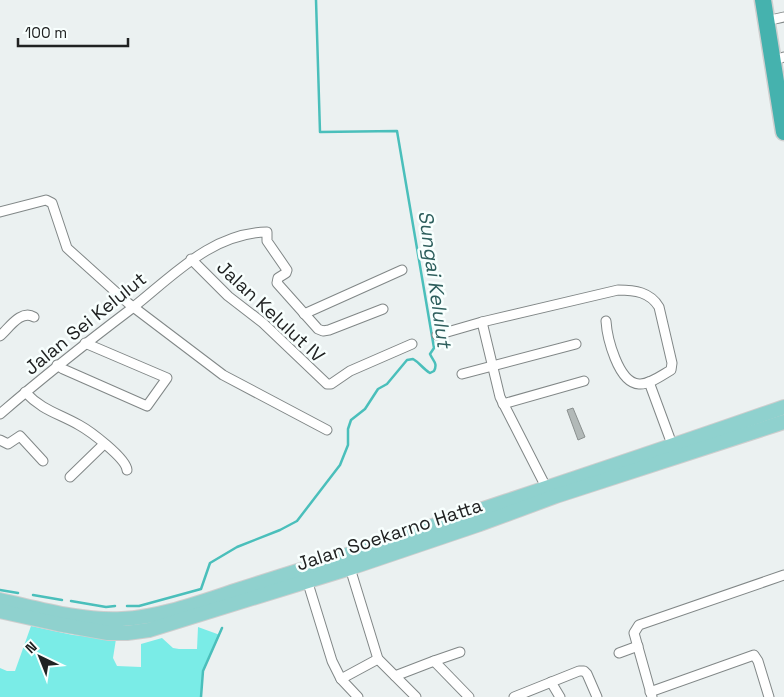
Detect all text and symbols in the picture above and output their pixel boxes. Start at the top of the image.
scale bar [18,15,128,47]
text: 100 m [25,23,67,42]
water label: Sungai Kelulut [413,209,458,351]
street label: Jalan Kelulut IV [211,255,330,368]
street label: Jalan Sei Kelulut [19,266,151,380]
street label: Jalan Soekarno Hatta [293,493,485,576]
north arrow [15,632,65,682]
text: N [22,638,41,657]

